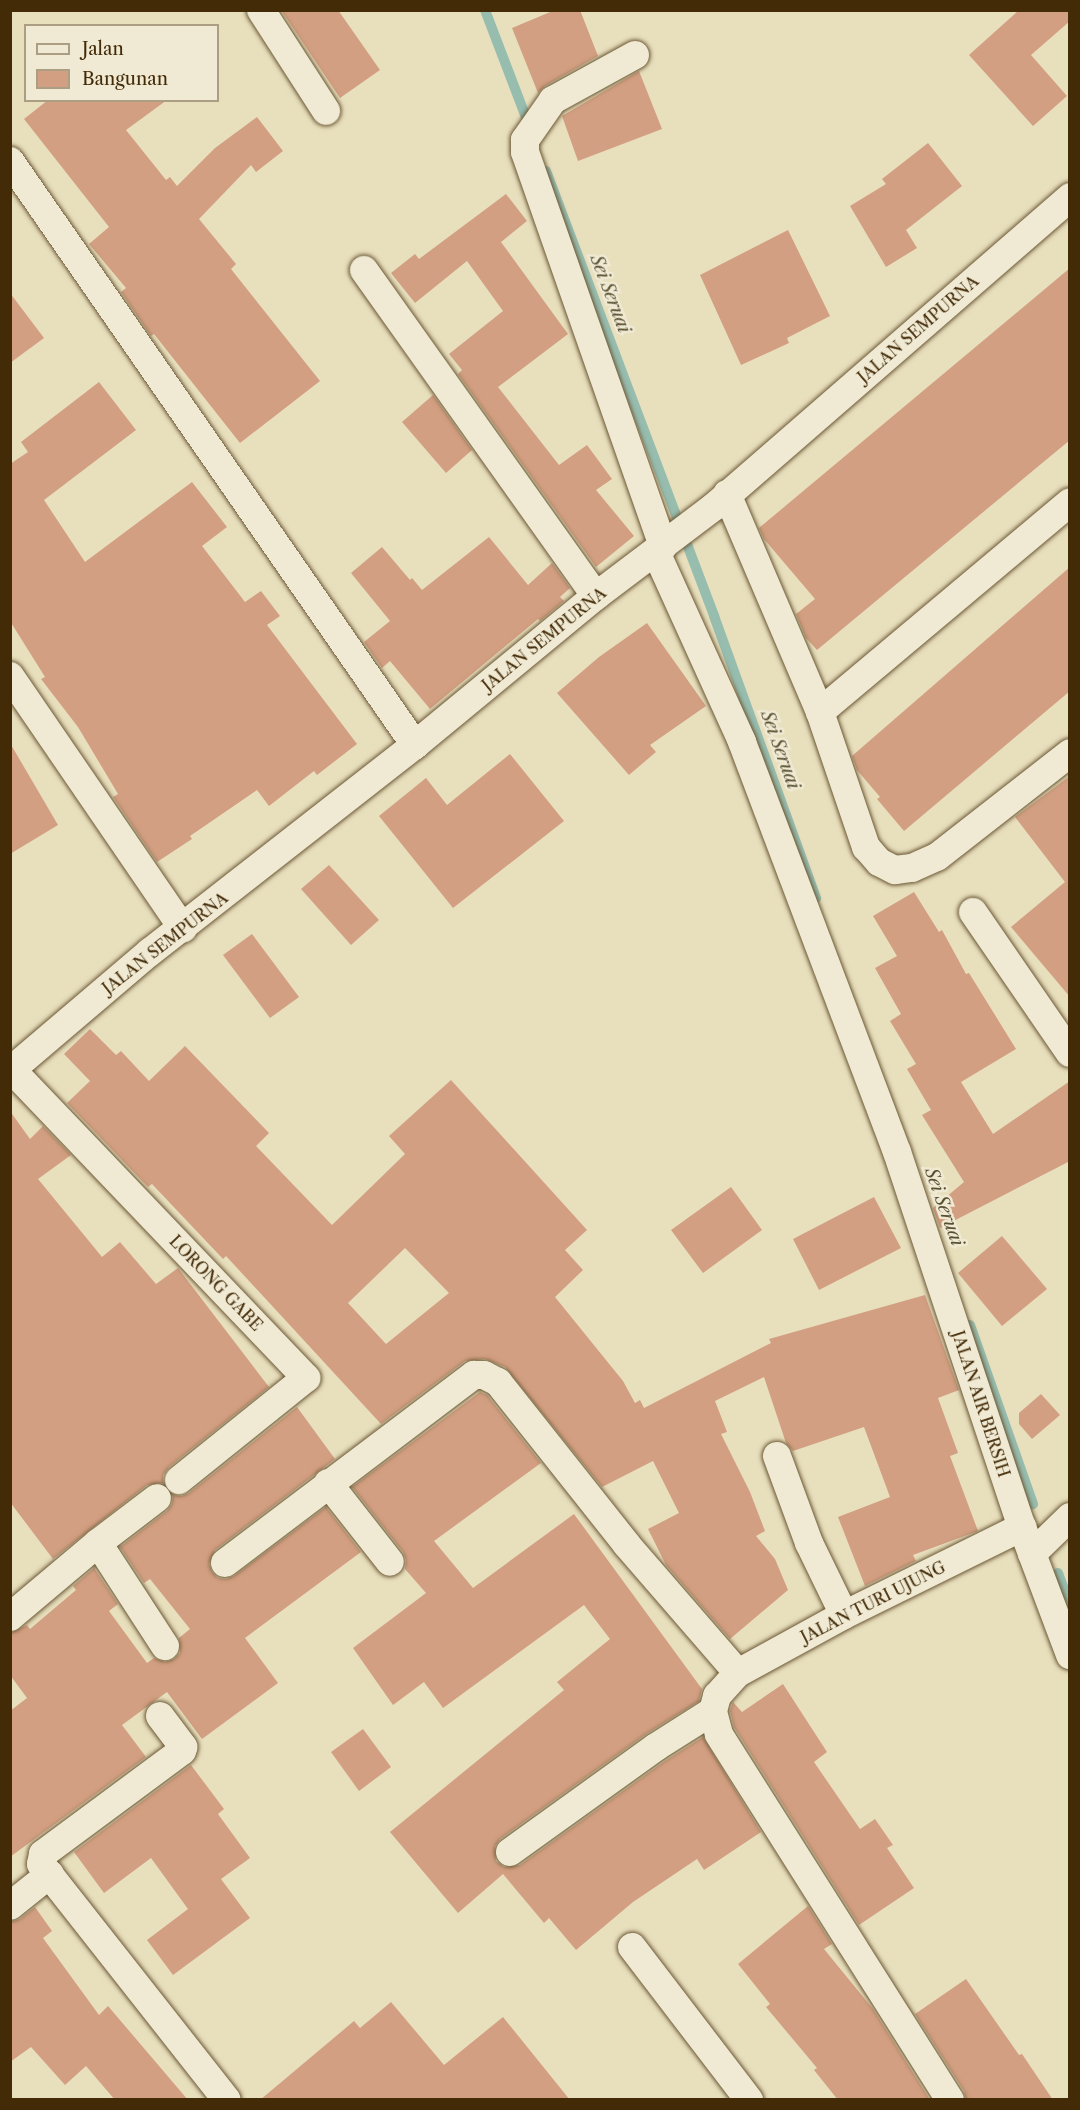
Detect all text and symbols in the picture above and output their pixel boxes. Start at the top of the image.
legend [24,24,219,102]
text: Jalan [82,38,124,60]
text: Bangunan [82,68,168,90]
water label: Sei Seruai [585,252,635,336]
street label: JALAN SEMPURNA [854,271,982,387]
street label: JALAN SEMPURNA [478,583,610,695]
water label: Sei Seruai [756,708,804,792]
street label: JALAN SEMPURNA [99,888,231,998]
water label: Sei Seruai [920,1165,968,1249]
street label: LORONG GABE [166,1231,266,1335]
street label: JALAN AIR BERSIH [948,1328,1014,1480]
street label: JALAN TURI UJUNG [797,1557,949,1647]

